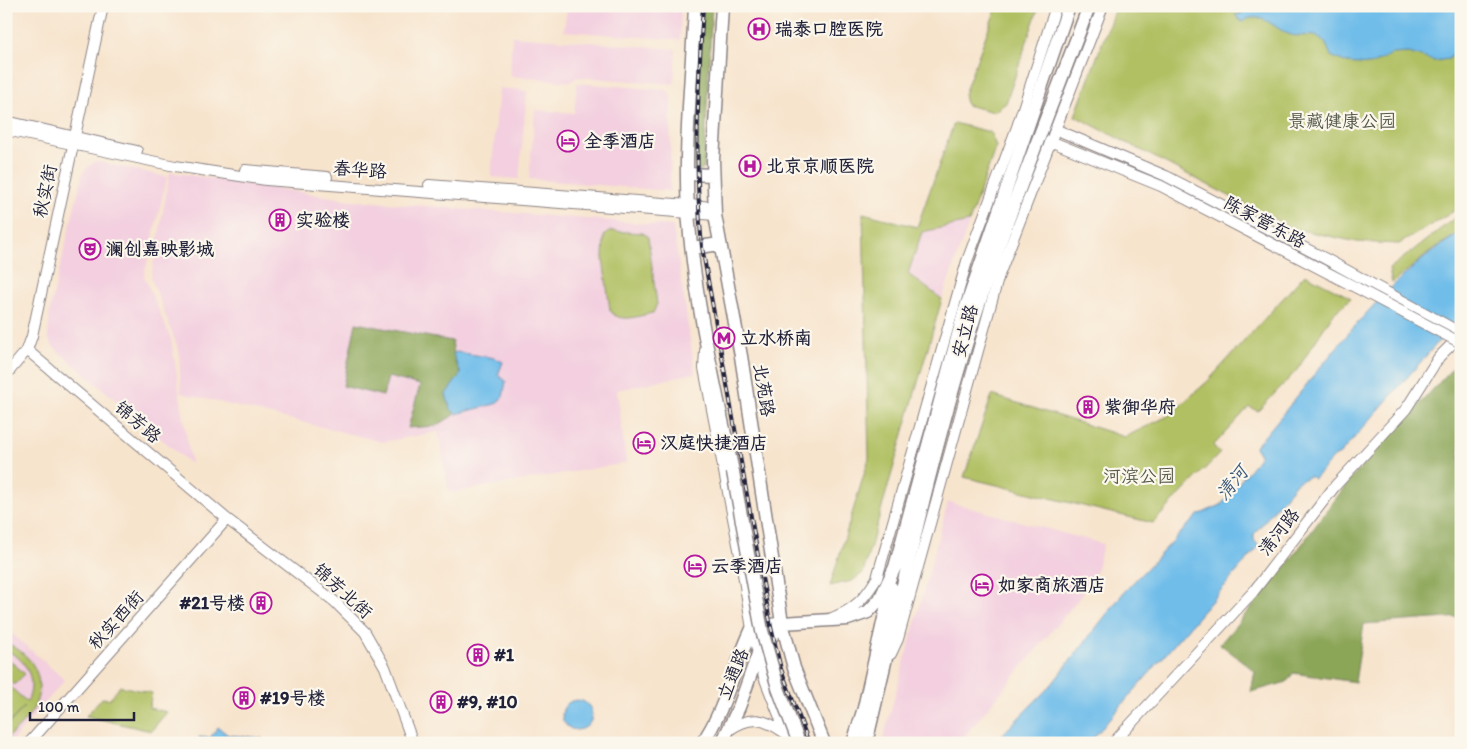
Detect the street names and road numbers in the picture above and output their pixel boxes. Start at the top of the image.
street label: 春华路 [332,157,388,183]
street label: 秋实街 [29,162,61,220]
street label: 陈家营东路 [1220,191,1310,253]
street label: 安立路 [947,302,983,360]
street label: 北苑路 [749,362,779,418]
street label: 锦芳路 [110,396,166,448]
street label: 清河路 [1254,504,1304,560]
street label: 锦芳北街 [309,559,377,623]
street label: 秋实西街 [84,586,148,654]
street label: 立通路 [713,645,753,703]

